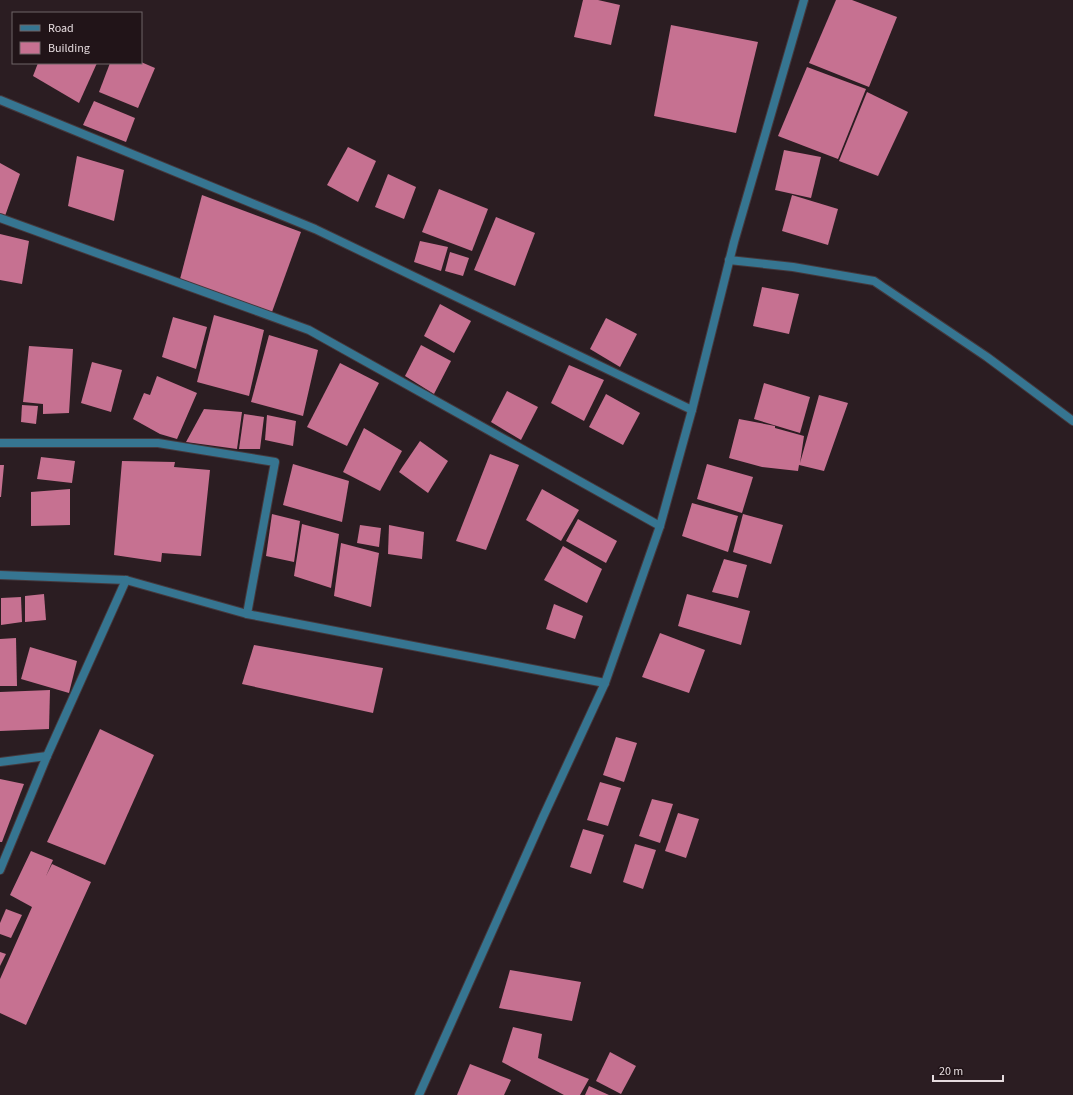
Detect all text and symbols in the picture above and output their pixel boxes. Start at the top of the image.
legend [12,12,142,64]
text: Road [48,20,74,37]
text: Building [48,40,90,57]
scale bar [933,1057,1003,1083]
text: 20 m [939,1063,963,1080]

